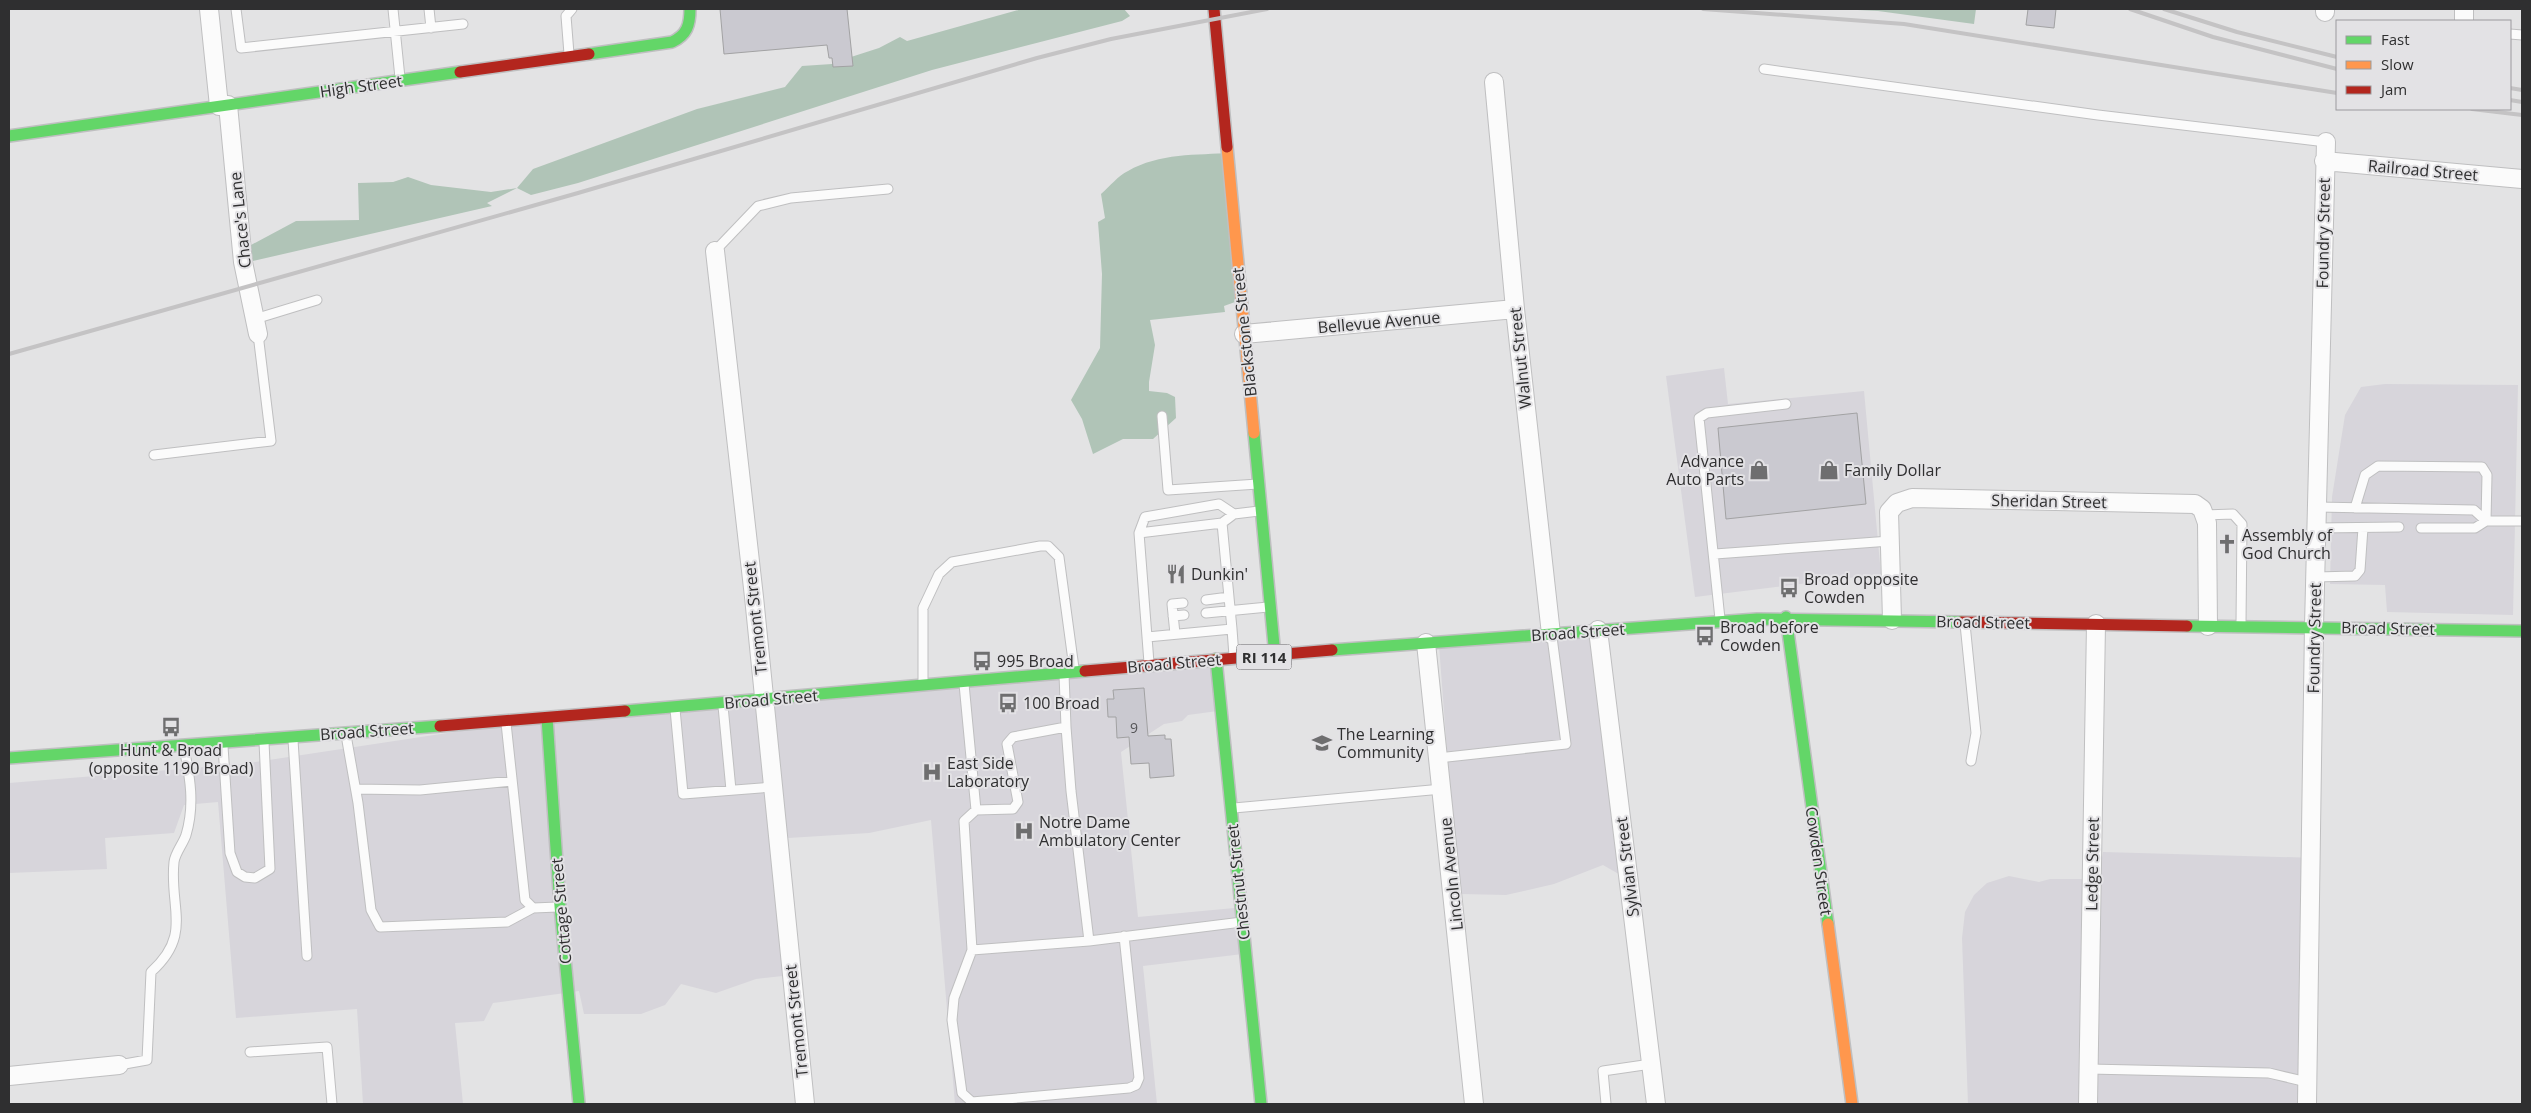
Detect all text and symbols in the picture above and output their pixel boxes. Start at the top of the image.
legend [2336,20,2511,110]
text: Fast [2381,29,2410,49]
text: Slow [2381,54,2414,74]
street label: High Street [318,69,404,103]
text: Jam [2379,79,2407,99]
street label: Railroad Street [2367,154,2479,186]
street label: Chace's Lane [224,171,256,269]
street label: Foundry Street [2311,177,2335,289]
street label: Blackstone Street [1226,266,1262,398]
street label: Bellevue Avenue [1317,306,1441,338]
street label: Walnut Street [1504,306,1536,410]
place label: Advance Auto Parts [1666,450,1744,490]
shop icon: Advance Auto Parts [1748,459,1770,481]
shop icon: Family Dollar [1818,459,1840,481]
place label: Family Dollar [1844,459,1941,481]
street label: Sheridan Street [1991,489,2107,513]
place label: Assembly of God Church [2242,524,2334,564]
church icon: Assembly of God Church [2216,533,2238,555]
street label: Tremont Street [738,560,772,675]
restaurant icon: Dunkin' [1165,563,1187,585]
place label: Dunkin' [1191,563,1248,585]
place label: Broad opposite Cowden [1804,568,1919,608]
bus stop icon: Broad opposite Cowden [1778,577,1800,599]
street label: Foundry Street [2302,582,2326,694]
street label: Broad Street [1936,610,2030,634]
place label: Broad before Cowden [1720,616,1819,656]
street label: Broad Street [2341,616,2435,640]
street label: Broad Street [1530,618,1626,646]
bus stop icon: Broad before Cowden [1694,625,1716,647]
road number: RI 114 [1236,644,1292,670]
street label: Broad Street [1126,648,1222,678]
bus stop icon: 995 Broad [971,650,993,672]
place label: 995 Broad [997,650,1074,672]
street label: Broad Street [723,684,819,714]
bus stop icon: 100 Broad [997,692,1019,714]
place label: 100 Broad [1023,692,1100,714]
bus stop icon: Hunt & Broad (opposite 1190 Broad) [160,716,182,738]
street label: Broad Street [319,717,415,745]
house number: 9 [1130,718,1138,737]
place label: The Learning Community [1337,723,1434,763]
school or university icon: The Learning Community [1311,732,1333,754]
place label: Hunt & Broad (opposite 1190 Broad) [89,739,254,779]
place label: East Side Laboratory [947,752,1030,792]
hospital icon: East Side Laboratory [921,761,943,783]
street label: Cowden Street [1800,805,1838,917]
place label: Notre Dame Ambulatory Center [1039,811,1181,851]
street label: Sylvian Street [1610,816,1644,918]
street label: Lincoln Avenue [1434,817,1468,931]
street label: Ledge Street [2080,817,2104,911]
hospital icon: Notre Dame Ambulatory Center [1013,820,1035,842]
street label: Chestnut Street [1221,823,1255,941]
street label: Cottage Street [545,857,577,965]
street label: Tremont Street [779,963,813,1078]

